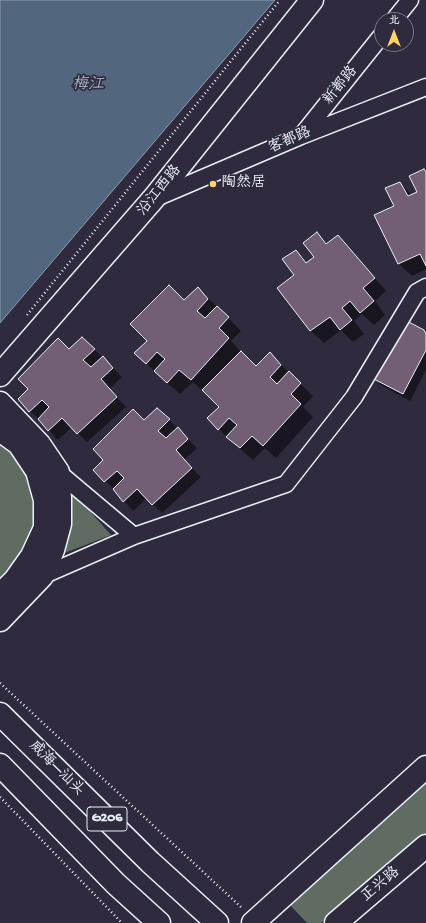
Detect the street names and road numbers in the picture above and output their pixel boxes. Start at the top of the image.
street label: 新都路 [320,63,362,109]
street label: 客都路 [266,124,314,158]
street label: 沿江西路 [134,162,186,220]
street label: 威海—汕头 [24,737,88,801]
road number: G206 [87,807,127,831]
street label: 正兴路 [358,864,404,906]

